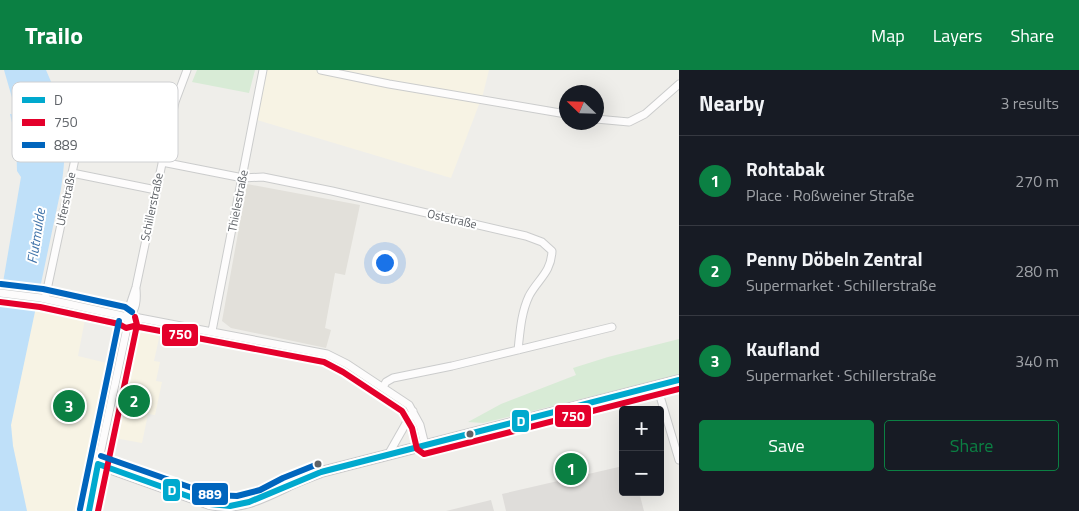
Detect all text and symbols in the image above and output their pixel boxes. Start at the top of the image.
text: Trailo [25,17,83,53]
text: Map [871,22,905,49]
text: Layers [933,22,982,49]
text: Share [1010,22,1054,49]
legend [12,82,178,162]
north arrow [559,85,604,130]
text: Nearby [699,87,764,119]
text: D [54,89,63,110]
text: 3 results [1000,91,1059,115]
text: 750 [54,111,78,132]
text: 889 [54,134,78,155]
text: Rohtabak [746,154,825,183]
street label: Thielestraße [222,168,253,234]
text: 1 [711,169,719,193]
text: 270 m [1015,169,1059,193]
street label: Uferstraße [51,170,80,228]
street label: Schillerstraße [135,171,168,243]
text: Place · Roßweiner Straße [746,183,914,207]
street label: Oststraße [425,204,479,233]
water label: Flutmulde [21,205,50,265]
text: Penny Döbeln Zentral [746,244,923,273]
your location [372,250,398,276]
text: 2 [711,259,719,283]
text: 280 m [1015,259,1059,283]
text: Supermarket · Schillerstraße [746,273,936,297]
line badge: 750 [161,323,199,347]
text: 750 [168,323,192,344]
text: Kaufland [746,334,820,363]
text: 3 [711,349,719,373]
text: 340 m [1015,349,1059,373]
text: Supermarket · Schillerstraße [746,363,936,387]
pin: 2 [118,382,150,420]
pin: 3 [53,387,85,425]
line badge: 750 [554,404,592,428]
text: 750 [561,405,585,426]
map controls [619,406,664,496]
button: + [619,406,664,451]
line badge: D [511,409,530,433]
text: D [517,410,526,431]
button: Save [699,420,874,471]
button: Share [884,420,1059,471]
unlabelled marker [465,429,475,439]
pin: 1 [555,450,587,488]
button: − [619,451,664,496]
unlabelled marker [313,459,323,469]
line badge: D [162,478,181,502]
text: D [168,479,177,500]
line badge: 889 [191,482,229,506]
text: 889 [198,483,222,504]

